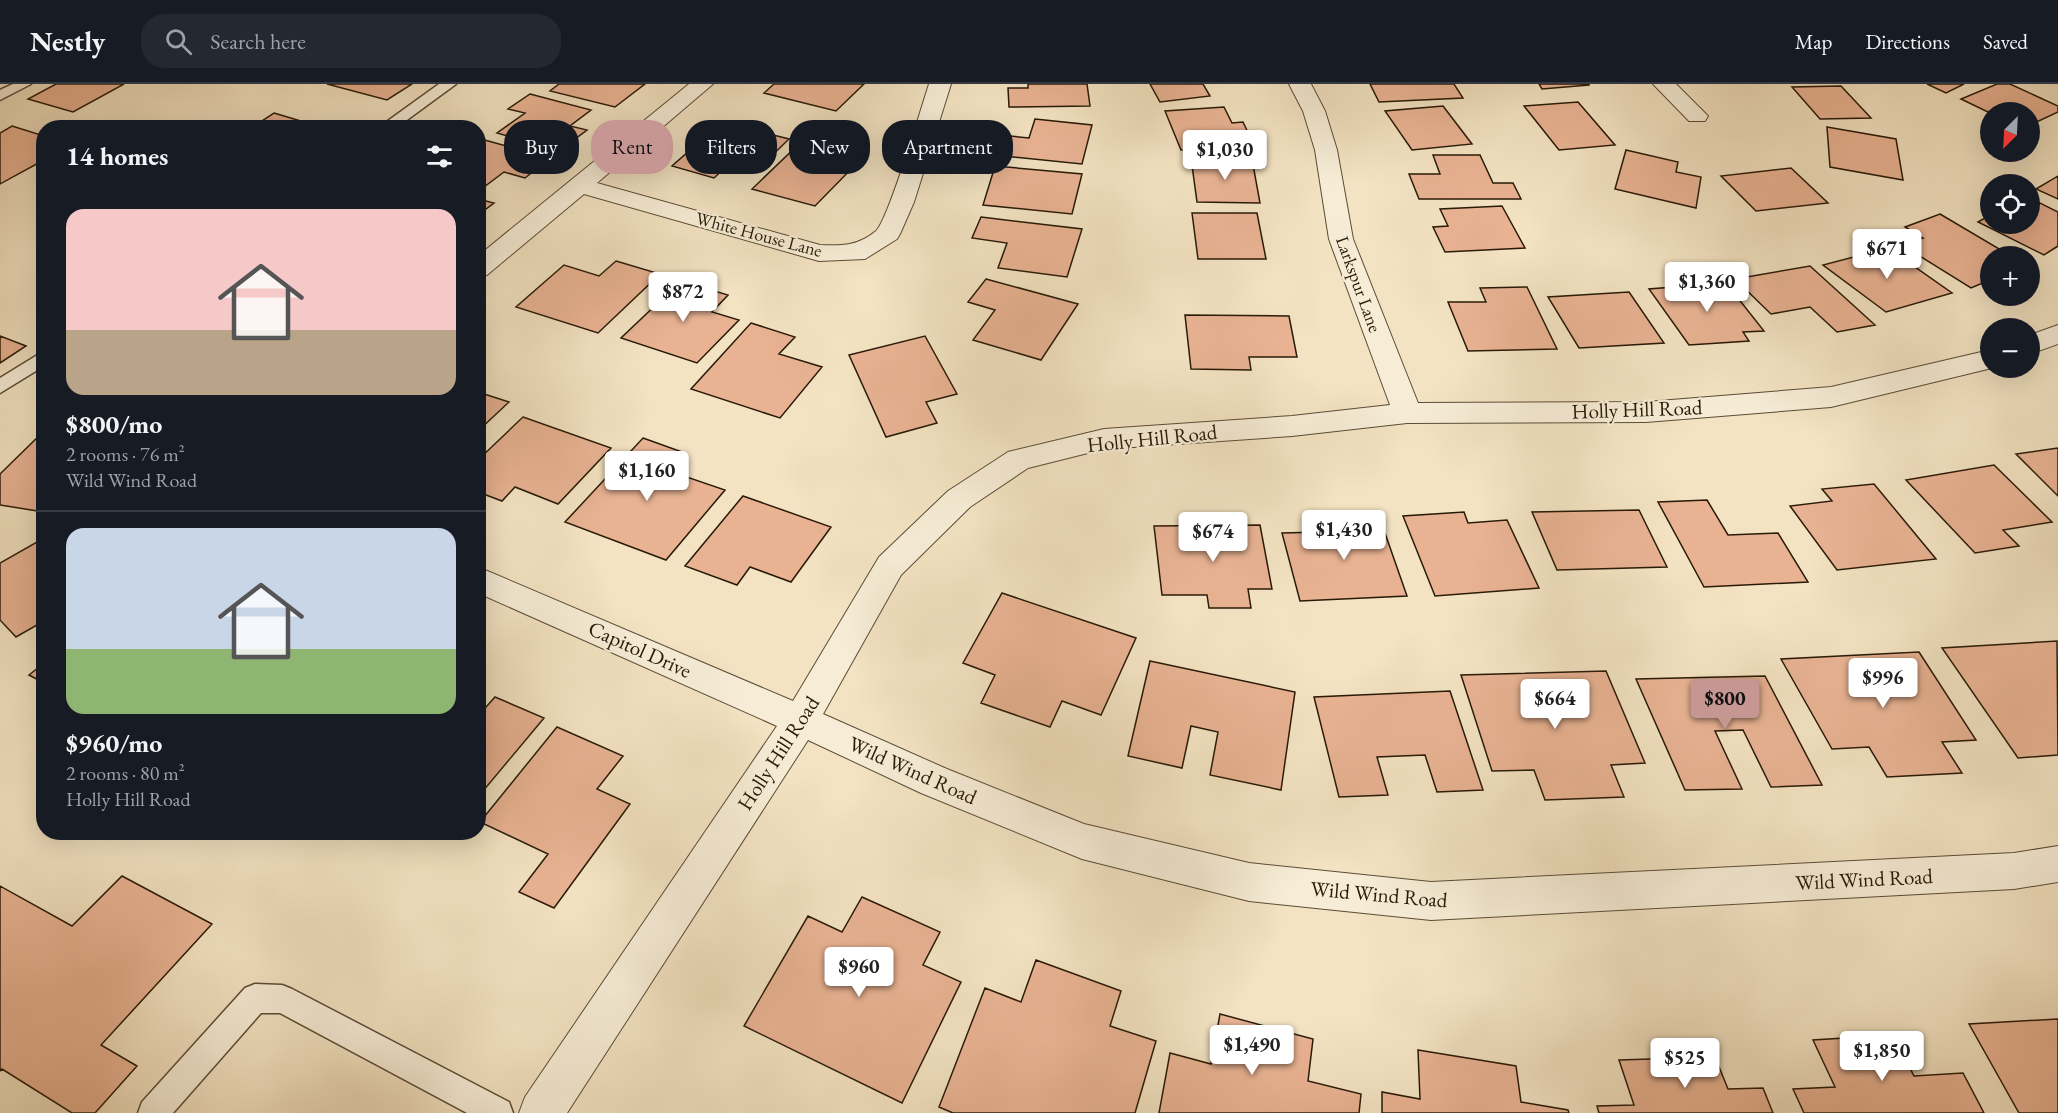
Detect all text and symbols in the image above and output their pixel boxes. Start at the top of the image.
search box [141,14,561,68]
text: Nestly [30,23,105,59]
icon: search [162,25,195,58]
text: Search here [210,27,306,56]
text: Map [1795,28,1832,55]
text: Directions [1865,28,1950,55]
text: Saved [1983,28,2028,55]
north arrow [1980,102,2040,162]
map controls [1980,102,2040,378]
chip: Buy [504,120,579,174]
chip: Rent [591,120,673,174]
chip: Filters [685,120,777,174]
chip: New [789,120,870,174]
chip: Apartment [882,120,1013,174]
pin: $1,030 [1176,130,1274,181]
text: $1,030 [1197,136,1253,162]
text: 14 homes [66,139,168,173]
icon: filters [423,140,456,173]
button: locate [1980,174,2040,234]
street label: White House Lane [693,206,825,262]
pin: $671 [1851,229,1923,280]
street label: Larkspur Lane [1331,233,1387,335]
text: $671 [1867,235,1907,261]
button: + [1980,246,2040,306]
icon: home [207,248,315,356]
pin: $1,360 [1658,262,1756,313]
text: $1,360 [1679,268,1735,294]
pin: $872 [647,272,719,323]
text: $872 [663,278,703,304]
button: − [1980,318,2040,378]
street label: Holly Hill Road [1571,393,1703,425]
text: $800/mo [66,407,162,441]
street label: Holly Hill Road [1085,418,1219,458]
text: 2 rooms · 76 m² [66,441,185,467]
pin: $1,160 [598,451,696,502]
text: $1,160 [619,457,675,483]
text: Wild Wind Road [66,467,197,493]
pin: $1,430 [1295,510,1393,561]
pin: $674 [1177,512,1249,563]
text: $1,430 [1316,516,1372,542]
text: $674 [1193,518,1233,544]
icon: home [207,567,315,675]
street label: Capitol Drive [584,614,696,684]
pin: $996 [1847,658,1919,709]
text: $996 [1863,664,1903,690]
pin: $664 [1519,679,1591,730]
pin: $800 [1689,679,1761,730]
text: $664 [1535,685,1575,711]
text: $800 [1705,685,1745,711]
street label: Holly Hill Road [731,690,825,815]
text: $960/mo [66,726,162,760]
street label: Wild Wind Road [845,730,982,810]
text: 2 rooms · 80 m² [66,760,185,786]
text: Holly Hill Road [66,786,191,812]
street label: Wild Wind Road [1795,862,1934,896]
street label: Wild Wind Road [1309,875,1449,913]
pin: $960 [823,947,895,998]
text: $960 [839,953,879,979]
pin: $1,490 [1203,1025,1301,1076]
text: $1,490 [1224,1031,1280,1057]
pin: $1,850 [1833,1031,1931,1082]
text: $1,850 [1854,1037,1910,1063]
pin: $525 [1649,1038,1721,1089]
text: $525 [1665,1044,1705,1070]

